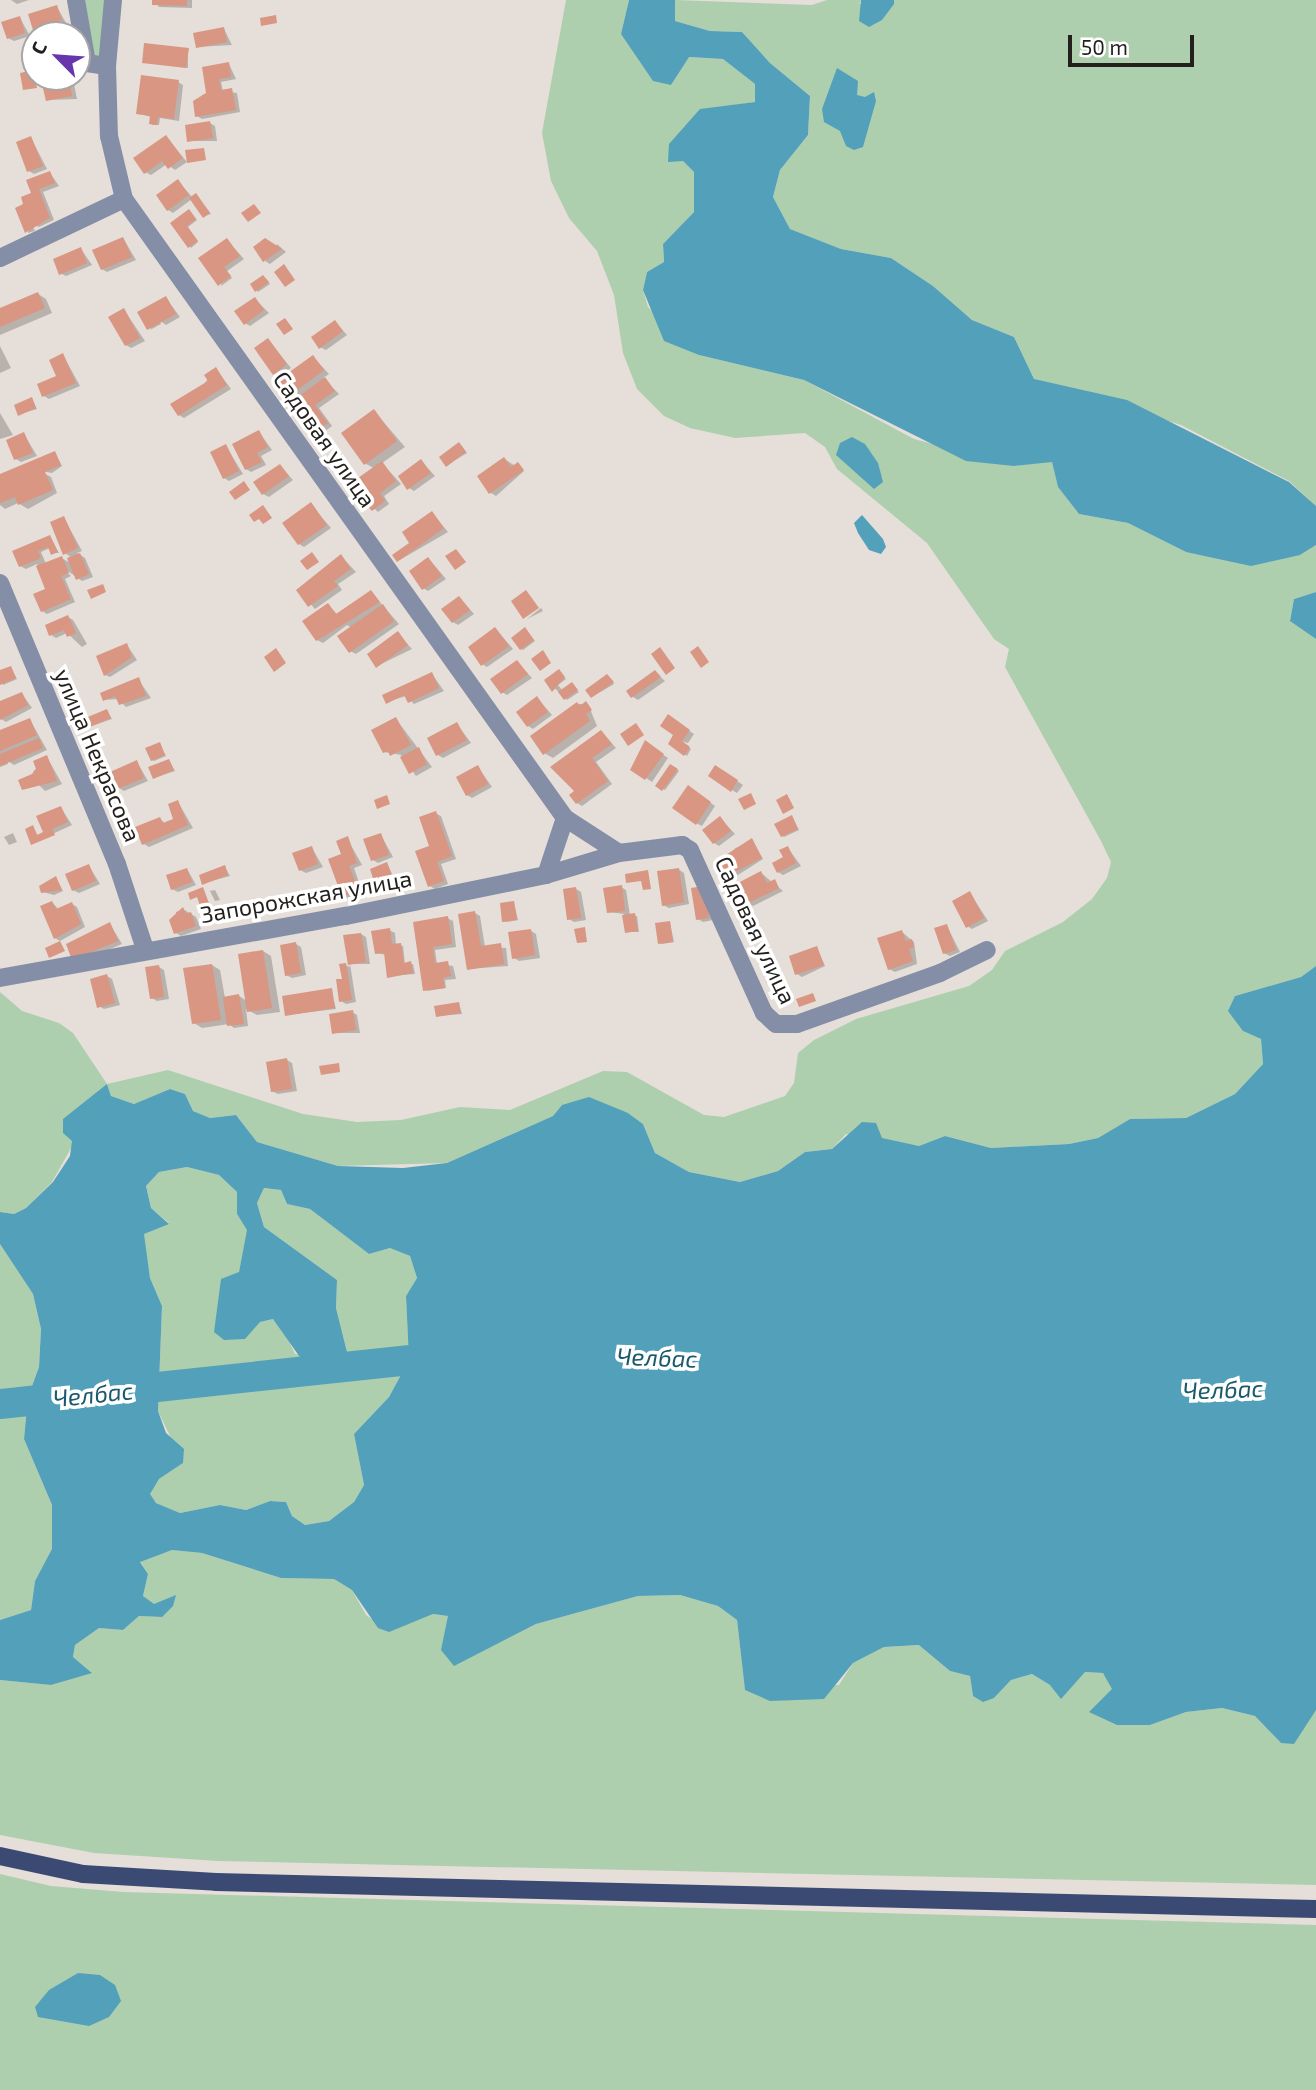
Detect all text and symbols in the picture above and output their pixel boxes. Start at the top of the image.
north arrow [21,21,91,91]
scale bar [1071,21,1197,65]
text: 50 m [1081,34,1128,59]
text: С [26,38,51,58]
street label: Садовая улица [268,366,382,512]
street label: улица Некрасова [49,664,147,846]
street label: Садовая улица [710,852,802,1008]
street label: Запорожская улица [198,864,414,928]
water label: Челбас [616,1341,698,1373]
water label: Челбас [1182,1373,1264,1405]
water label: Челбас [51,1375,135,1413]

